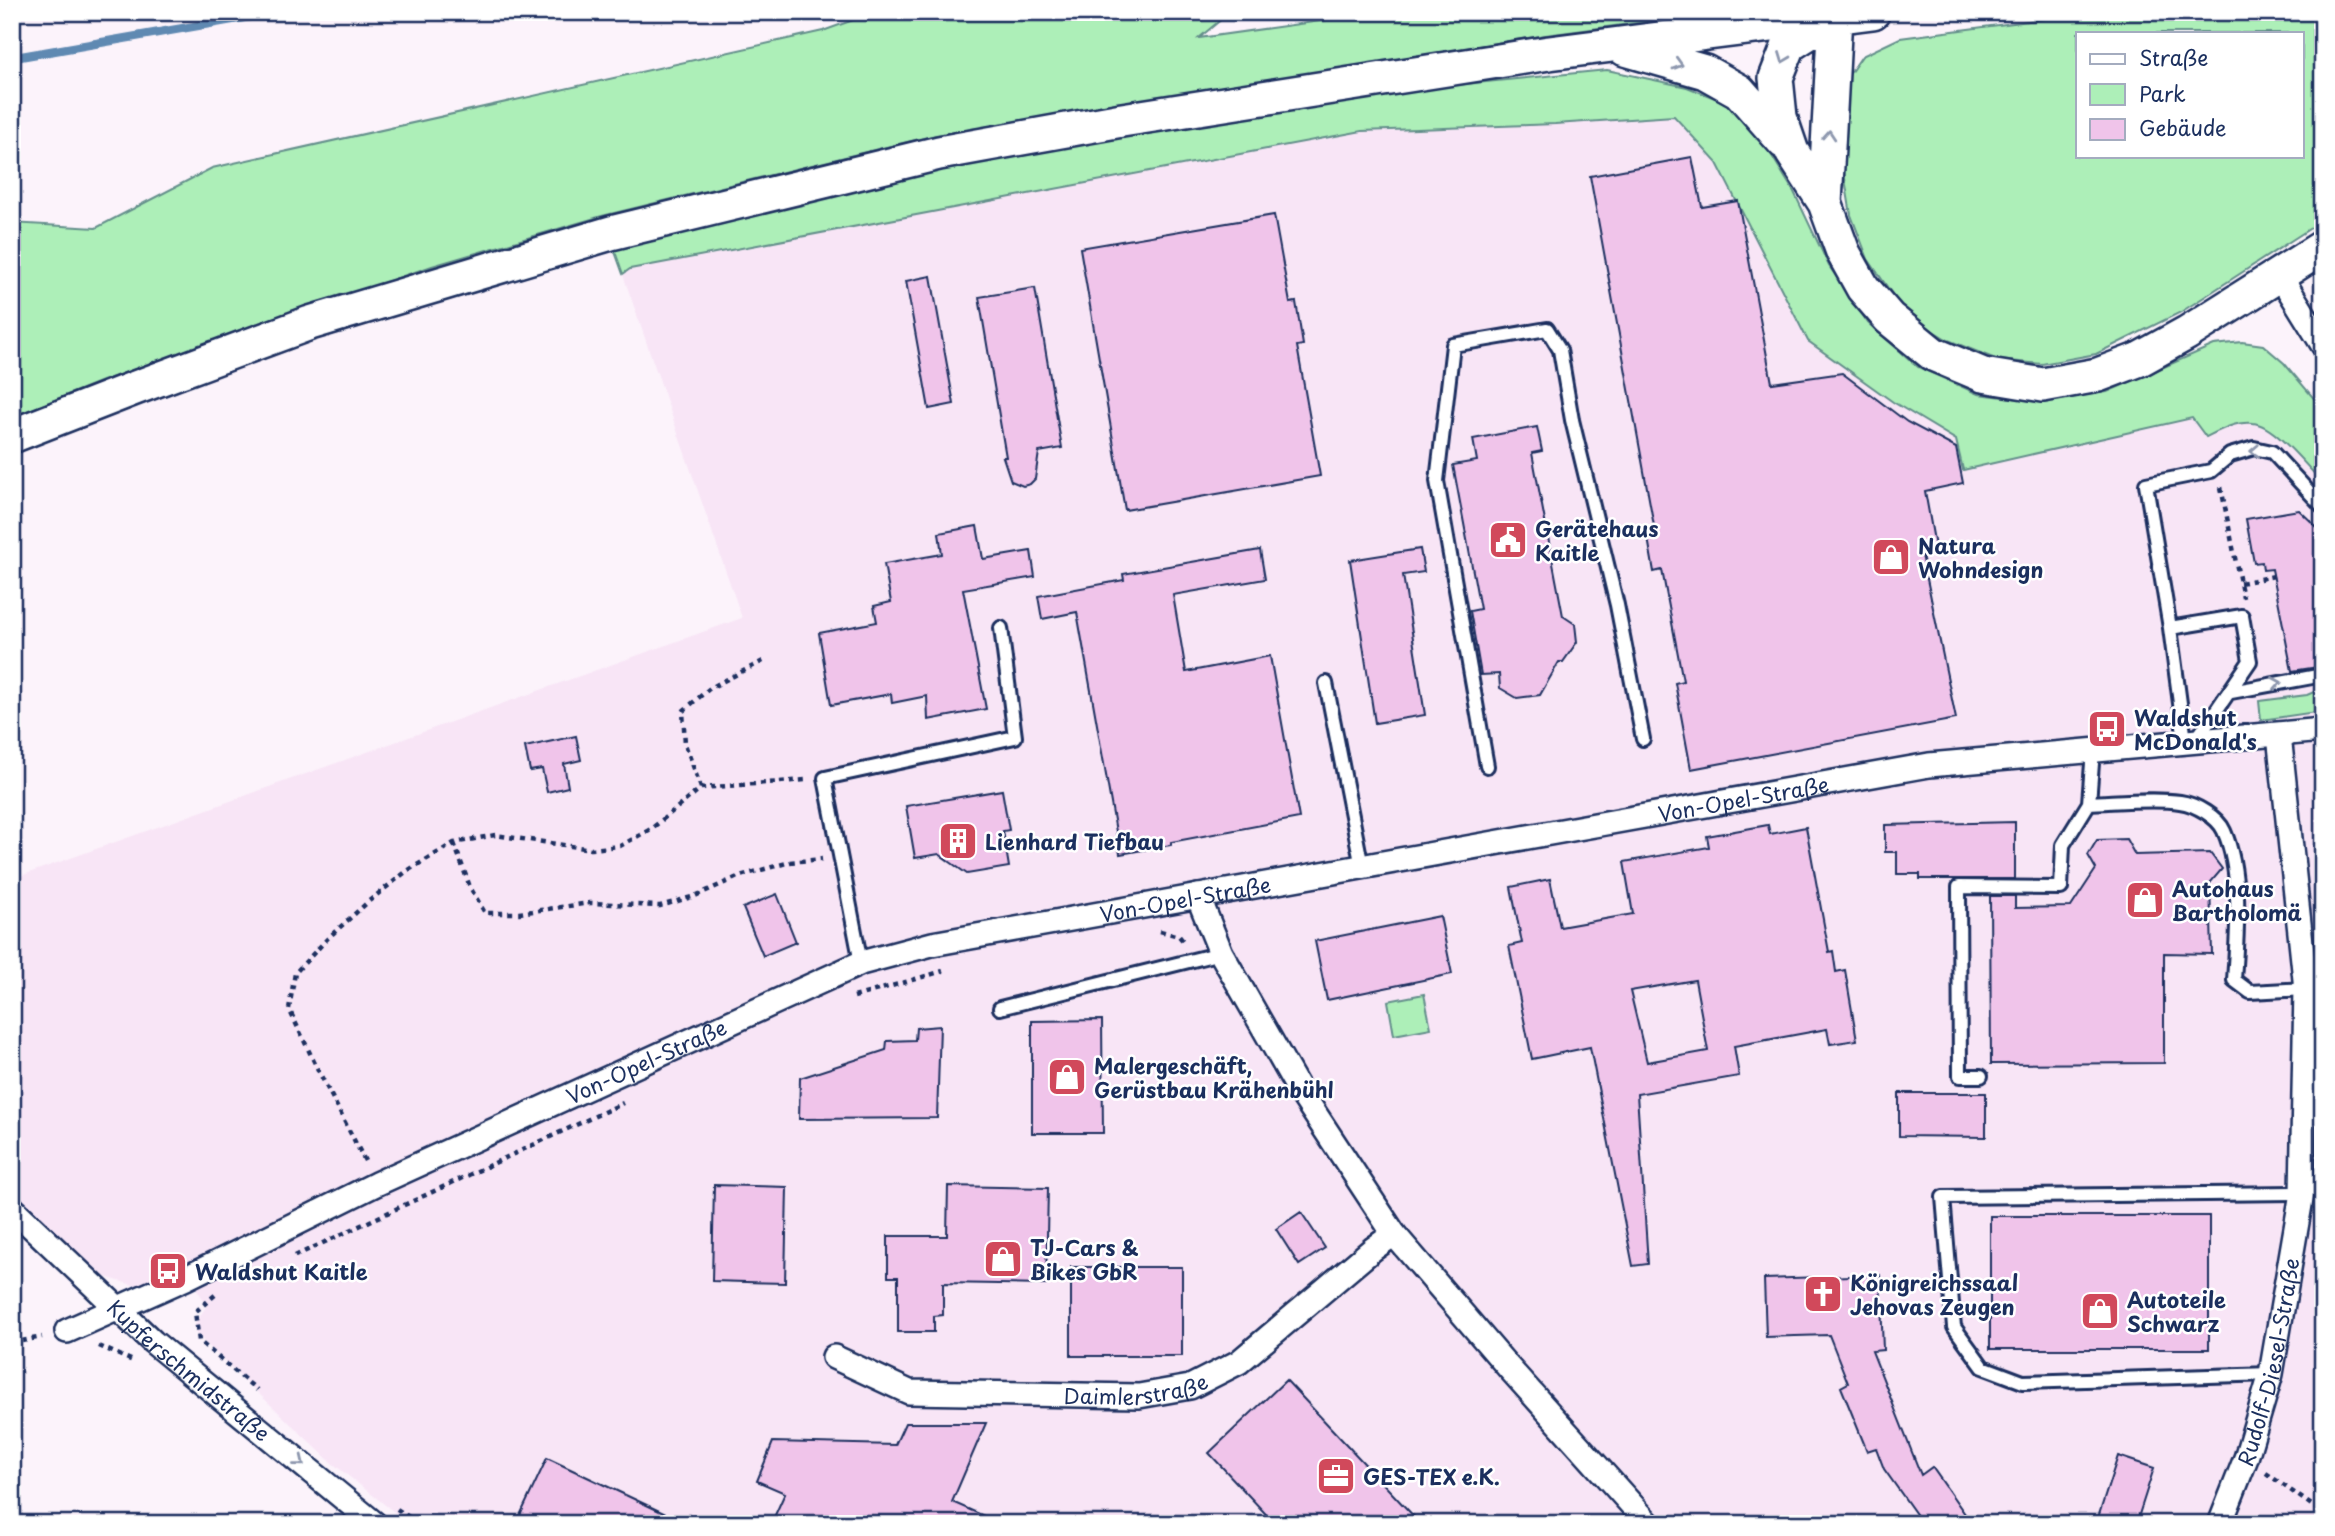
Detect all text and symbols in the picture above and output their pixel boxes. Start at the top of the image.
legend [2076,32,2304,158]
text: Straße [2139,41,2208,73]
one-way arrow [1778,51,1792,63]
one-way arrow [1671,56,1683,71]
text: Park [2139,77,2186,109]
text: Gebäude [2139,111,2226,143]
one-way arrow [1821,129,1836,140]
one-way arrow [2249,443,2260,459]
place label: Gerätehaus Kaitle [1535,512,1659,568]
public building icon: Gerätehaus Kaitle [1487,519,1529,561]
place label: Natura Wohndesign [1918,529,2043,585]
shop icon: Natura Wohndesign [1870,536,1912,578]
one-way arrow [2271,677,2283,692]
place label: Waldshut McDonald's [2134,701,2257,757]
bus stop icon: Waldshut McDonald's [2086,708,2128,750]
street label: Von-Opel-Straße [1655,767,1831,829]
building icon: Lienhard Tiefbau [937,820,979,862]
place label: Lienhard Tiefbau [985,825,1164,857]
street label: Von-Opel-Straße [1097,867,1273,930]
place label: Autohaus Bartholomä [2172,872,2302,928]
shop icon: Autohaus Bartholomä [2124,879,2166,921]
street label: Von-Opel-Straße [561,1010,731,1111]
place label: Malergeschäft, Gerüstbau Krähenbühl [1094,1049,1334,1105]
shop icon: Malergeschäft, Gerüstbau Krähenbühl [1046,1056,1088,1098]
place label: TJ-Cars & Bikes GbR [1030,1231,1139,1287]
shop icon: TJ-Cars & Bikes GbR [982,1238,1024,1280]
bus stop icon: Waldshut Kaitle [147,1250,189,1292]
place label: Waldshut Kaitle [195,1255,368,1287]
street label: Rudolf-Diesel-Straße [2228,1255,2307,1471]
place label: Königreichssaal Jehovas Zeugen [1850,1266,2018,1322]
church icon: Königreichssaal Jehovas Zeugen [1802,1273,1844,1315]
place label: Autoteile Schwarz [2127,1283,2226,1339]
shop icon: Autoteile Schwarz [2079,1290,2121,1332]
street label: Kupferschmidstraße [101,1291,278,1448]
street label: Daimlerstraße [1063,1365,1213,1412]
one-way arrow [293,1454,305,1467]
office icon: GES-TEX e.K. [1315,1455,1357,1497]
place label: GES-TEX e.K. [1363,1460,1500,1492]

